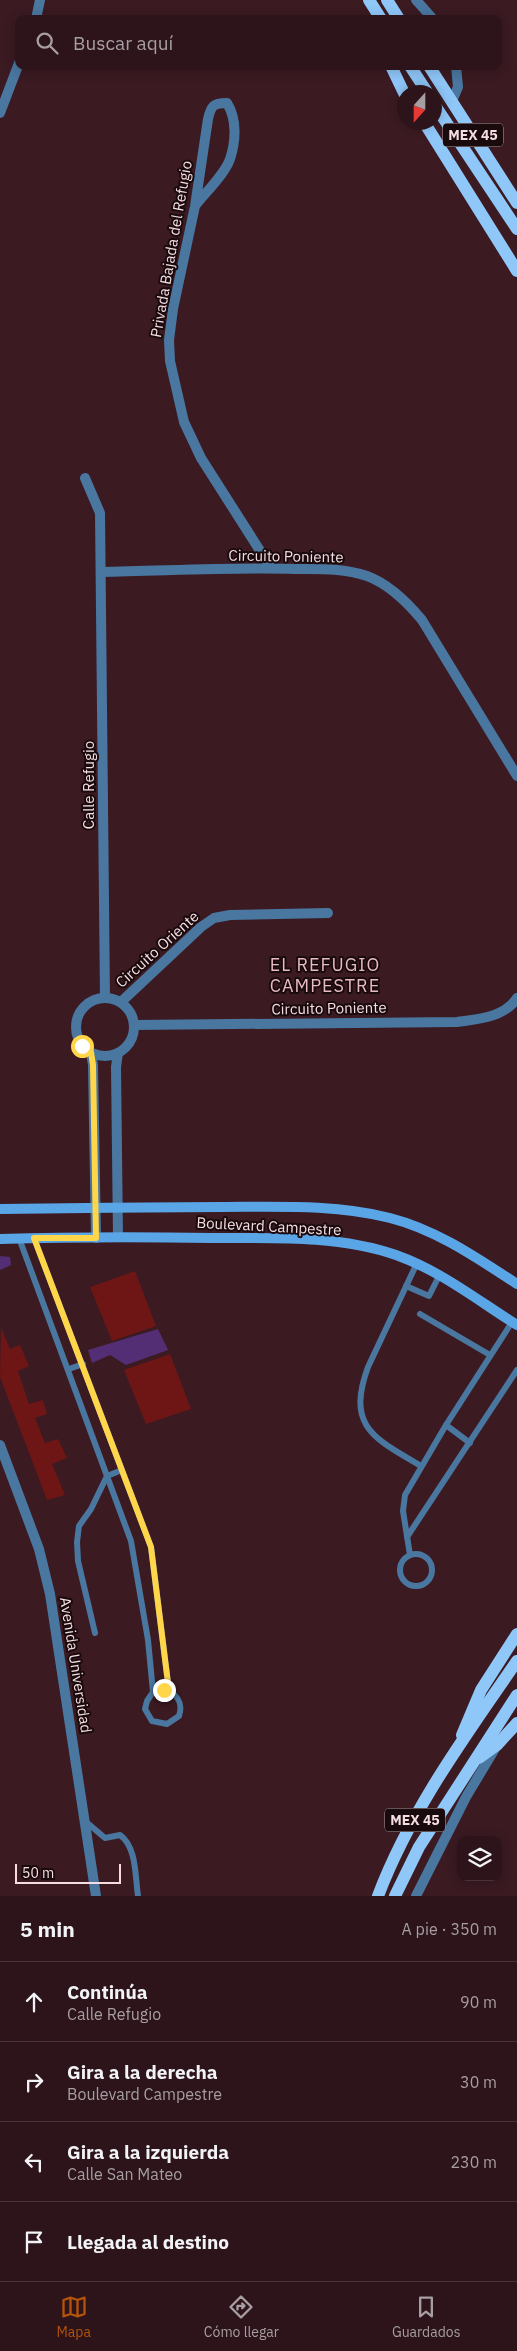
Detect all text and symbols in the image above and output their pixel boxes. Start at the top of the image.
search box [15,15,502,70]
icon: search [33,29,61,57]
text: Buscar aquí [73,31,173,55]
north arrow [397,85,442,130]
road number: MEX 45 [443,124,503,146]
street label: Privada Bajada del Refugio [146,159,196,339]
street label: Circuito Poniente [228,545,344,567]
street label: Calle Refugio [79,741,98,829]
street label: Circuito Oriente [111,907,203,991]
district label: EL REFUGIO CAMPESTRE [270,953,380,997]
street label: Circuito Poniente [271,997,387,1019]
route start [71,1035,94,1058]
street label: Boulevard Campestre [196,1213,342,1239]
street label: Avenida Universidad [56,1596,96,1734]
route end [153,1679,176,1702]
road number: MEX 45 [385,1808,445,1832]
map controls [457,1836,502,1881]
button: layers [457,1836,502,1881]
scale bar [15,1861,121,1884]
text: 50 m [22,1864,54,1882]
text: 5 min [20,1915,75,1943]
text: A pie · 350 m [402,1919,497,1939]
text: Continúa [67,1980,148,2004]
icon: ahead [20,1988,48,2016]
text: 90 m [460,1992,497,2012]
text: Calle Refugio [67,2004,161,2024]
text: Gira a la derecha [67,2060,218,2084]
icon: right [20,2068,48,2096]
text: 30 m [460,2072,497,2092]
text: Boulevard Campestre [67,2084,222,2104]
text: Gira a la izquierda [67,2140,229,2164]
icon: left [20,2148,48,2176]
text: 230 m [450,2152,497,2172]
text: Calle San Mateo [67,2164,182,2184]
icon: arrive [20,2228,48,2256]
text: Llegada al destino [67,2230,229,2254]
tab: Mapa [56,2293,91,2341]
tab: Cómo llegar [204,2293,279,2341]
tab: Guardados [392,2293,461,2341]

